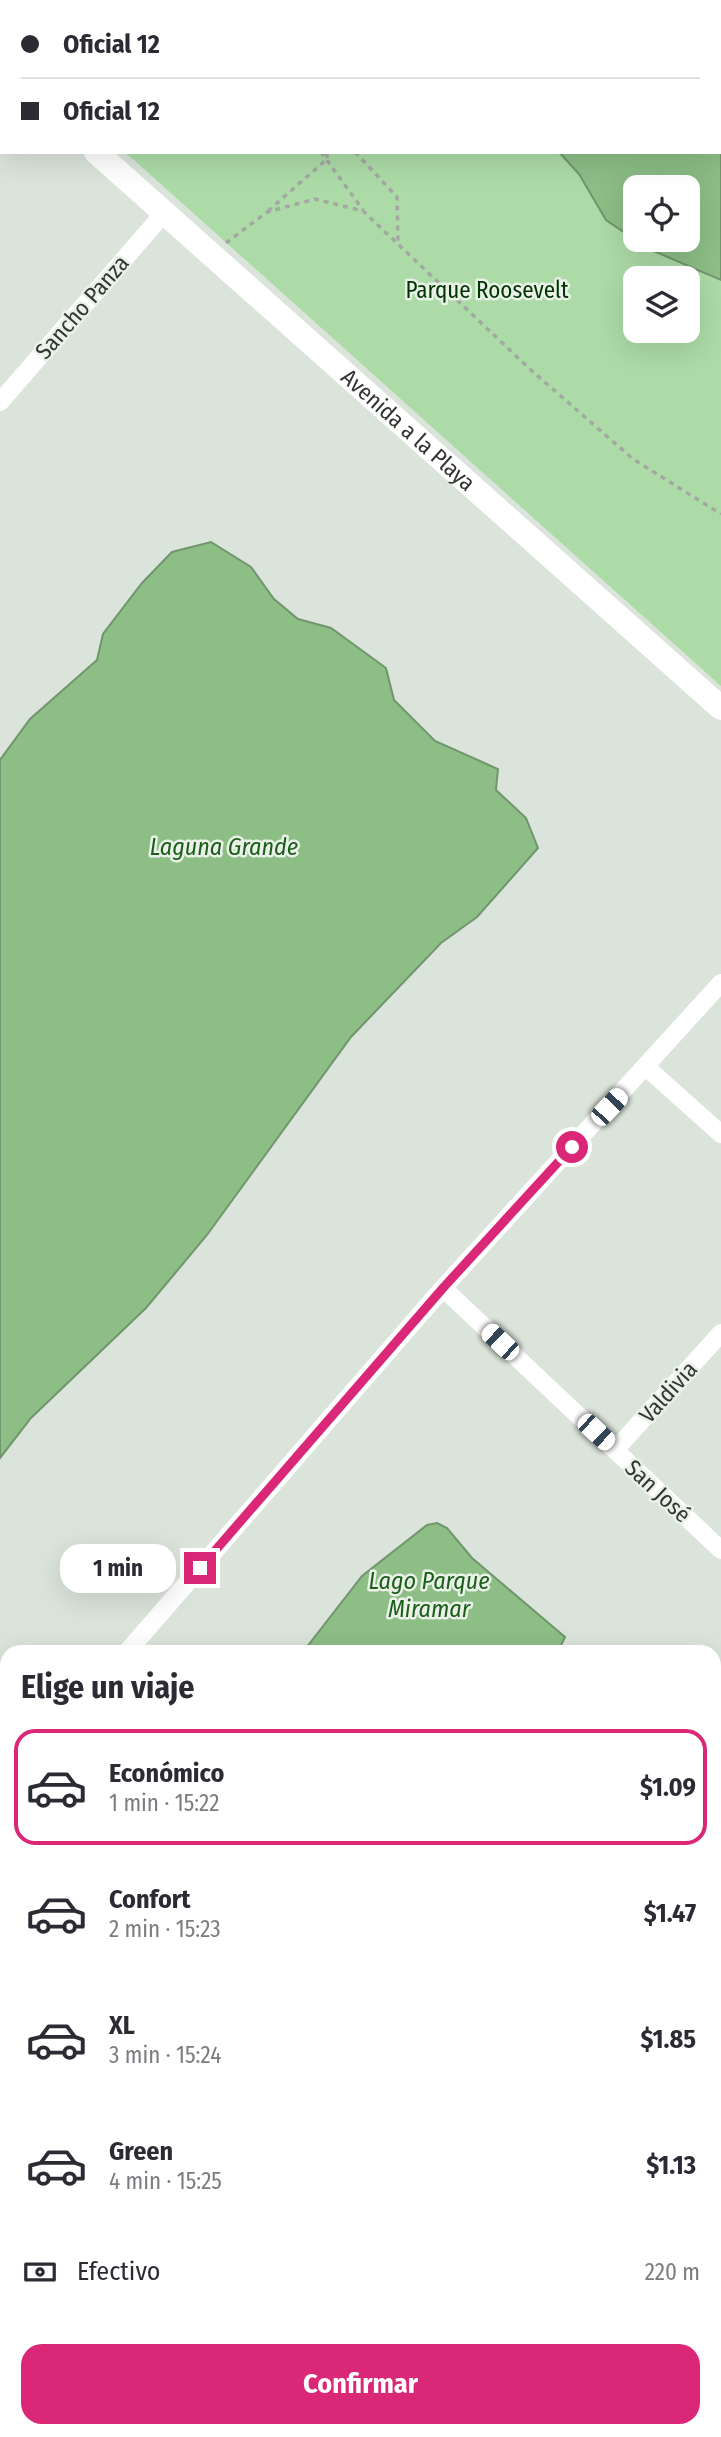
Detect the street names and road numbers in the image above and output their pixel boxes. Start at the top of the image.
street label: Sancho Panza [29,249,135,365]
street label: Avenida a la Playa [336,363,481,497]
street label: Valdivia [633,1355,703,1429]
street label: San José [619,1454,697,1528]

